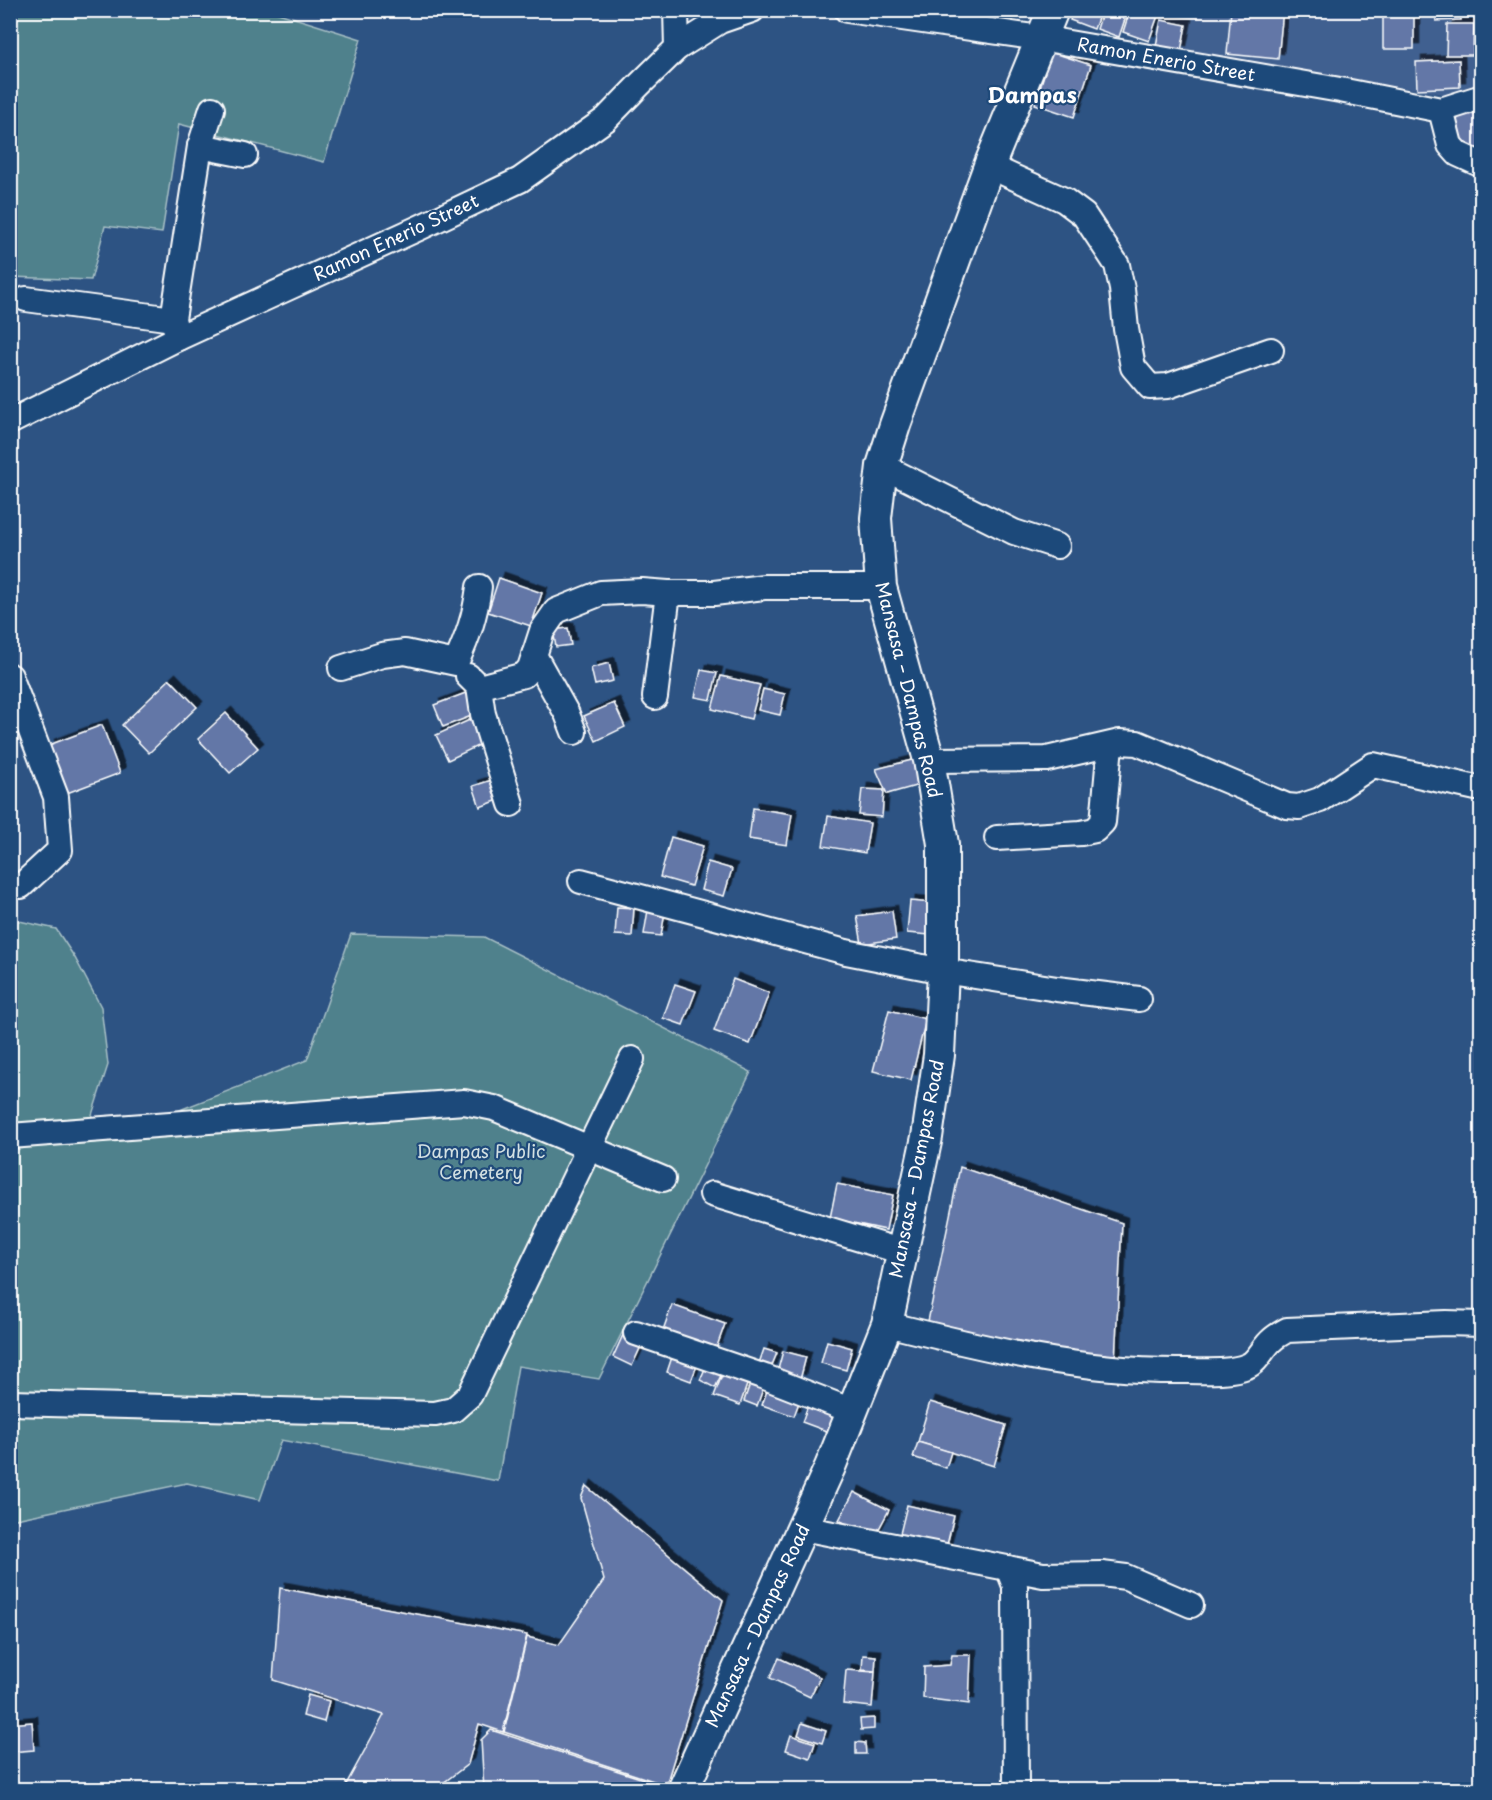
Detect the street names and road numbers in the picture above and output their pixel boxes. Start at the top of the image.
street label: Ramon Enerio Street [1075,30,1257,87]
street label: Ramon Enerio Street [308,186,483,287]
street label: Mansasa – Dampas Road [870,579,949,801]
street label: Mansasa – Dampas Road [881,1057,950,1280]
street label: Mansasa – Dampas Road [698,1519,816,1732]

